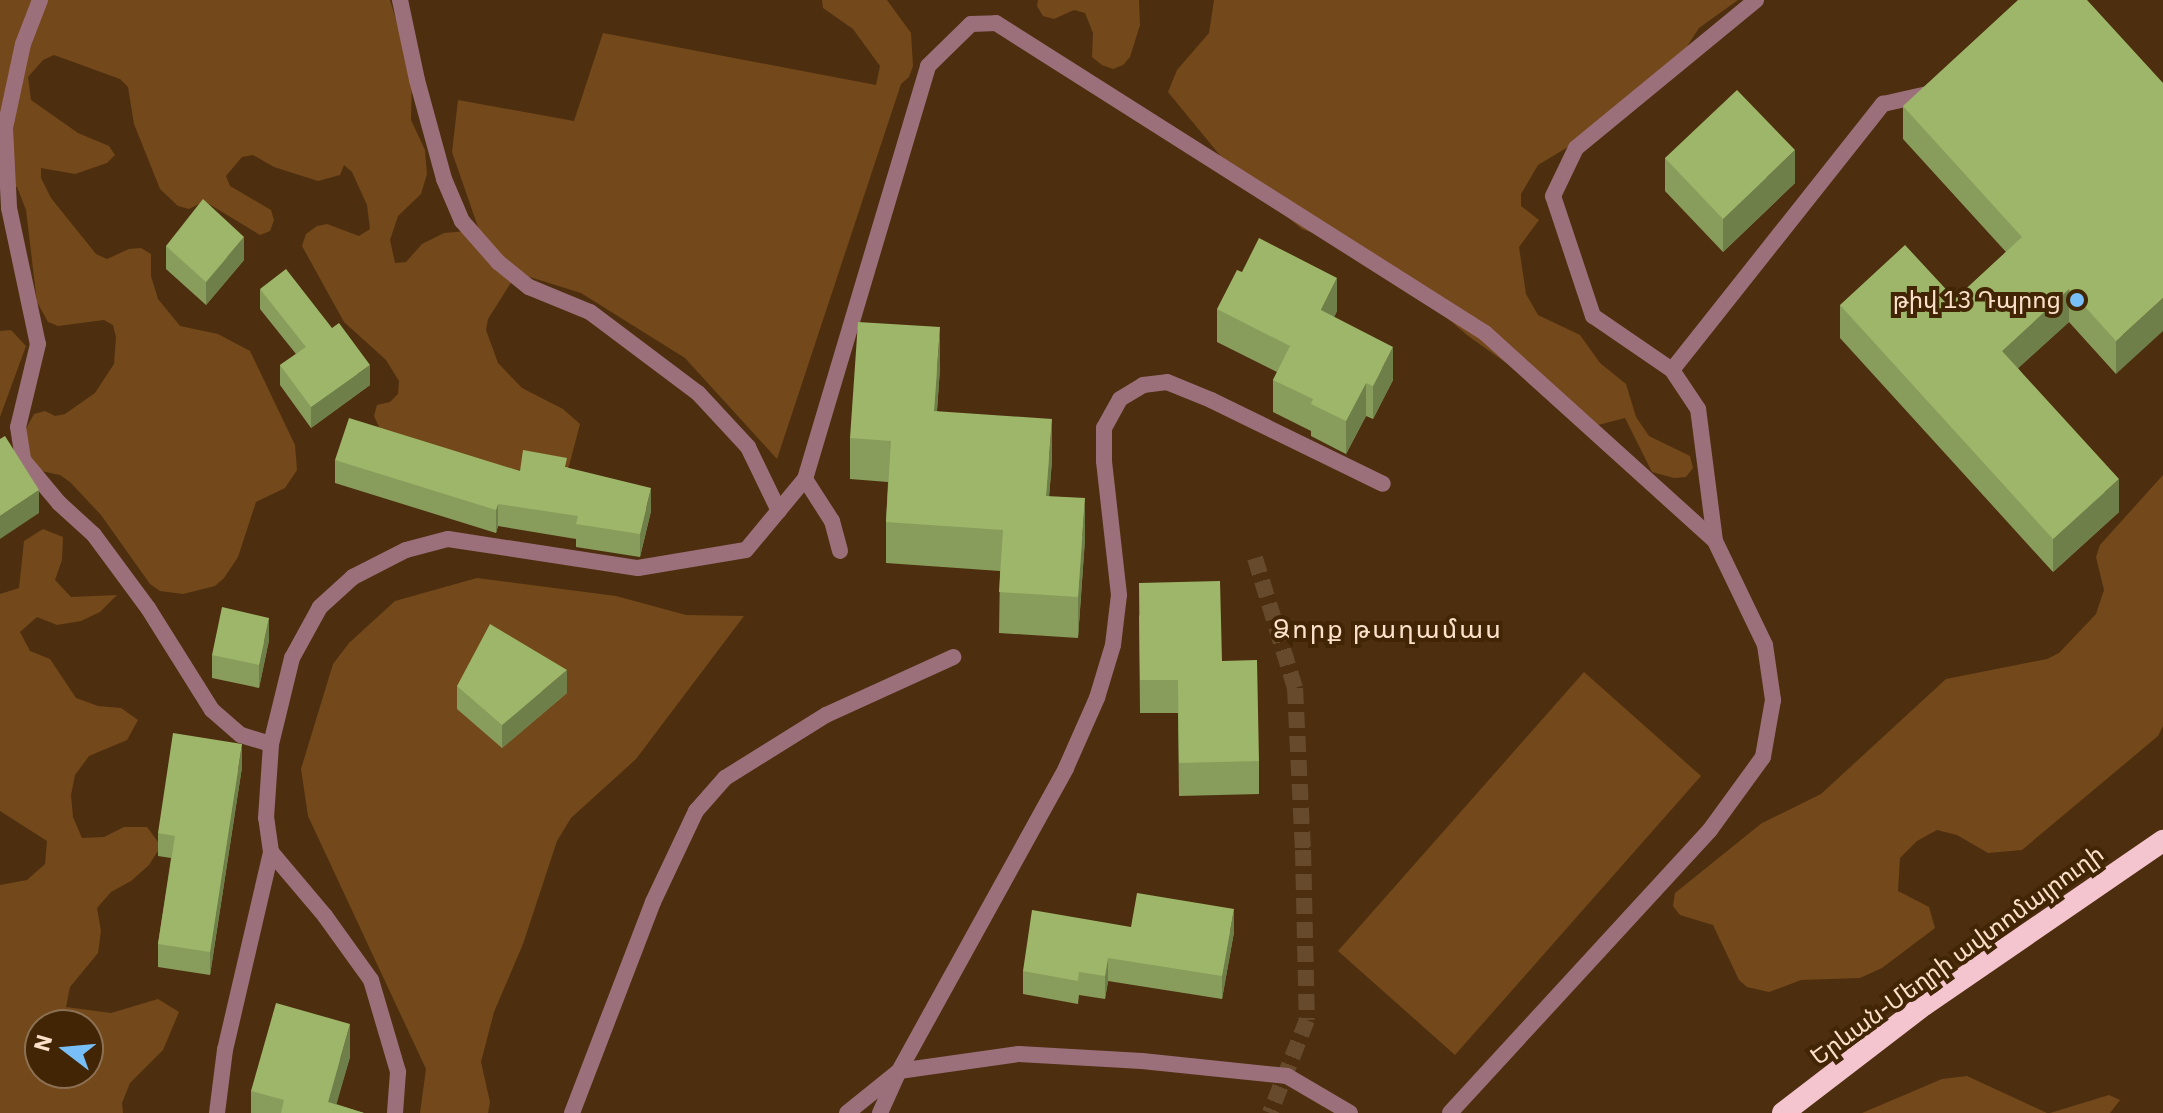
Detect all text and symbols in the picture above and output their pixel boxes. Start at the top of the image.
place label: թիվ 13 Դպրոց [1893,286,2061,314]
marker: թիվ 13 Դպրոց [2068,291,2086,309]
district label: Ձորք թաղամաս [1273,613,1503,645]
street label: Երևան-Մեղրի ավտոմայրուղի [1805,839,2109,1071]
north arrow [24,1009,104,1089]
text: N [26,1031,59,1054]

